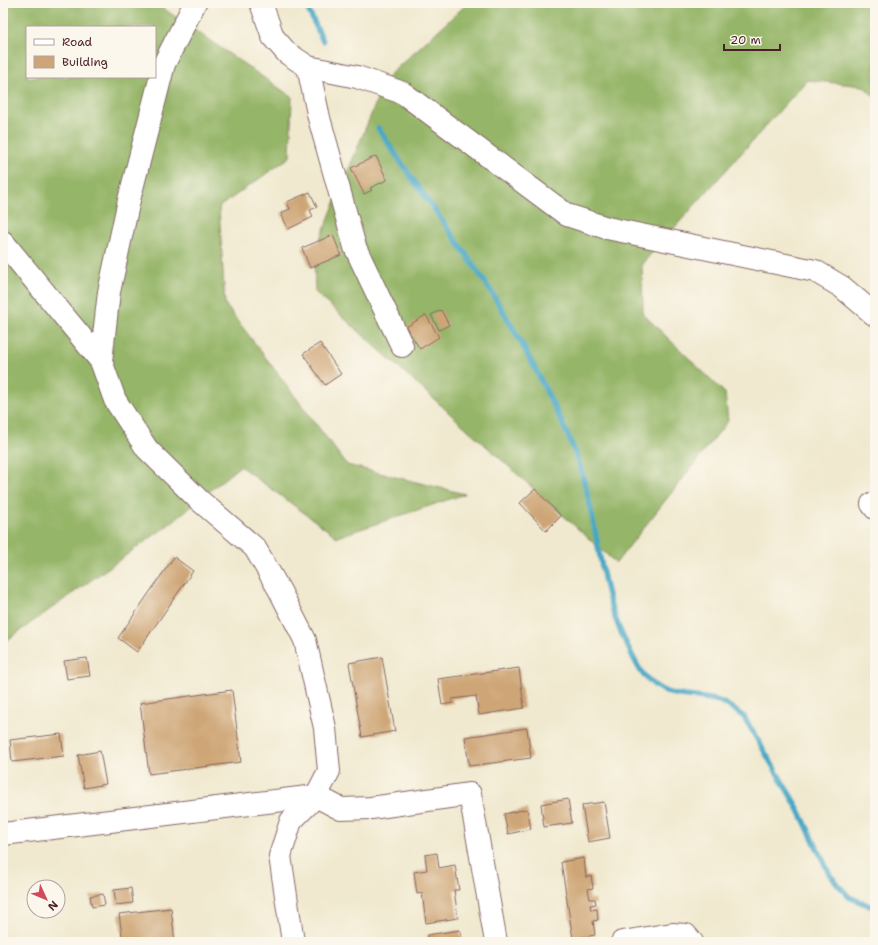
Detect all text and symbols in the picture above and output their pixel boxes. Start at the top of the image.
legend [26,26,156,78]
scale bar [724,26,780,52]
text: 20 m [730,32,761,48]
text: Road [62,34,93,50]
text: Building [62,54,108,70]
north arrow [26,879,66,919]
text: N [44,897,61,914]

